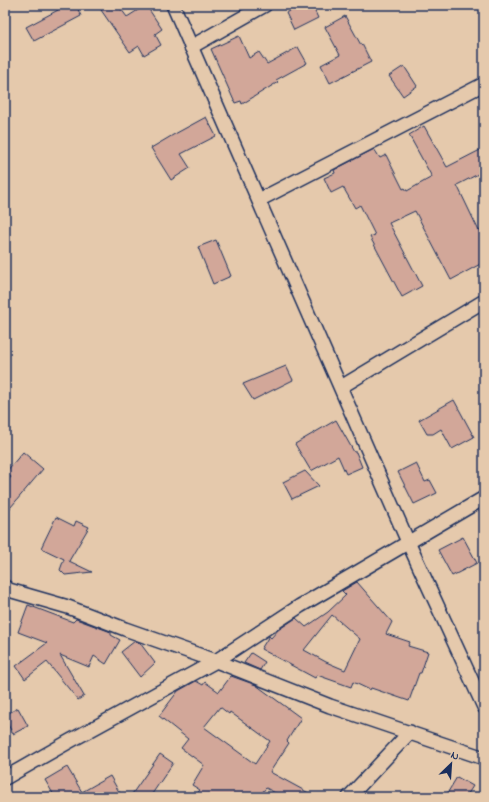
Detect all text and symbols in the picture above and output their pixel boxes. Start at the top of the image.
north arrow [431,744,471,784]
text: N [448,747,462,765]

